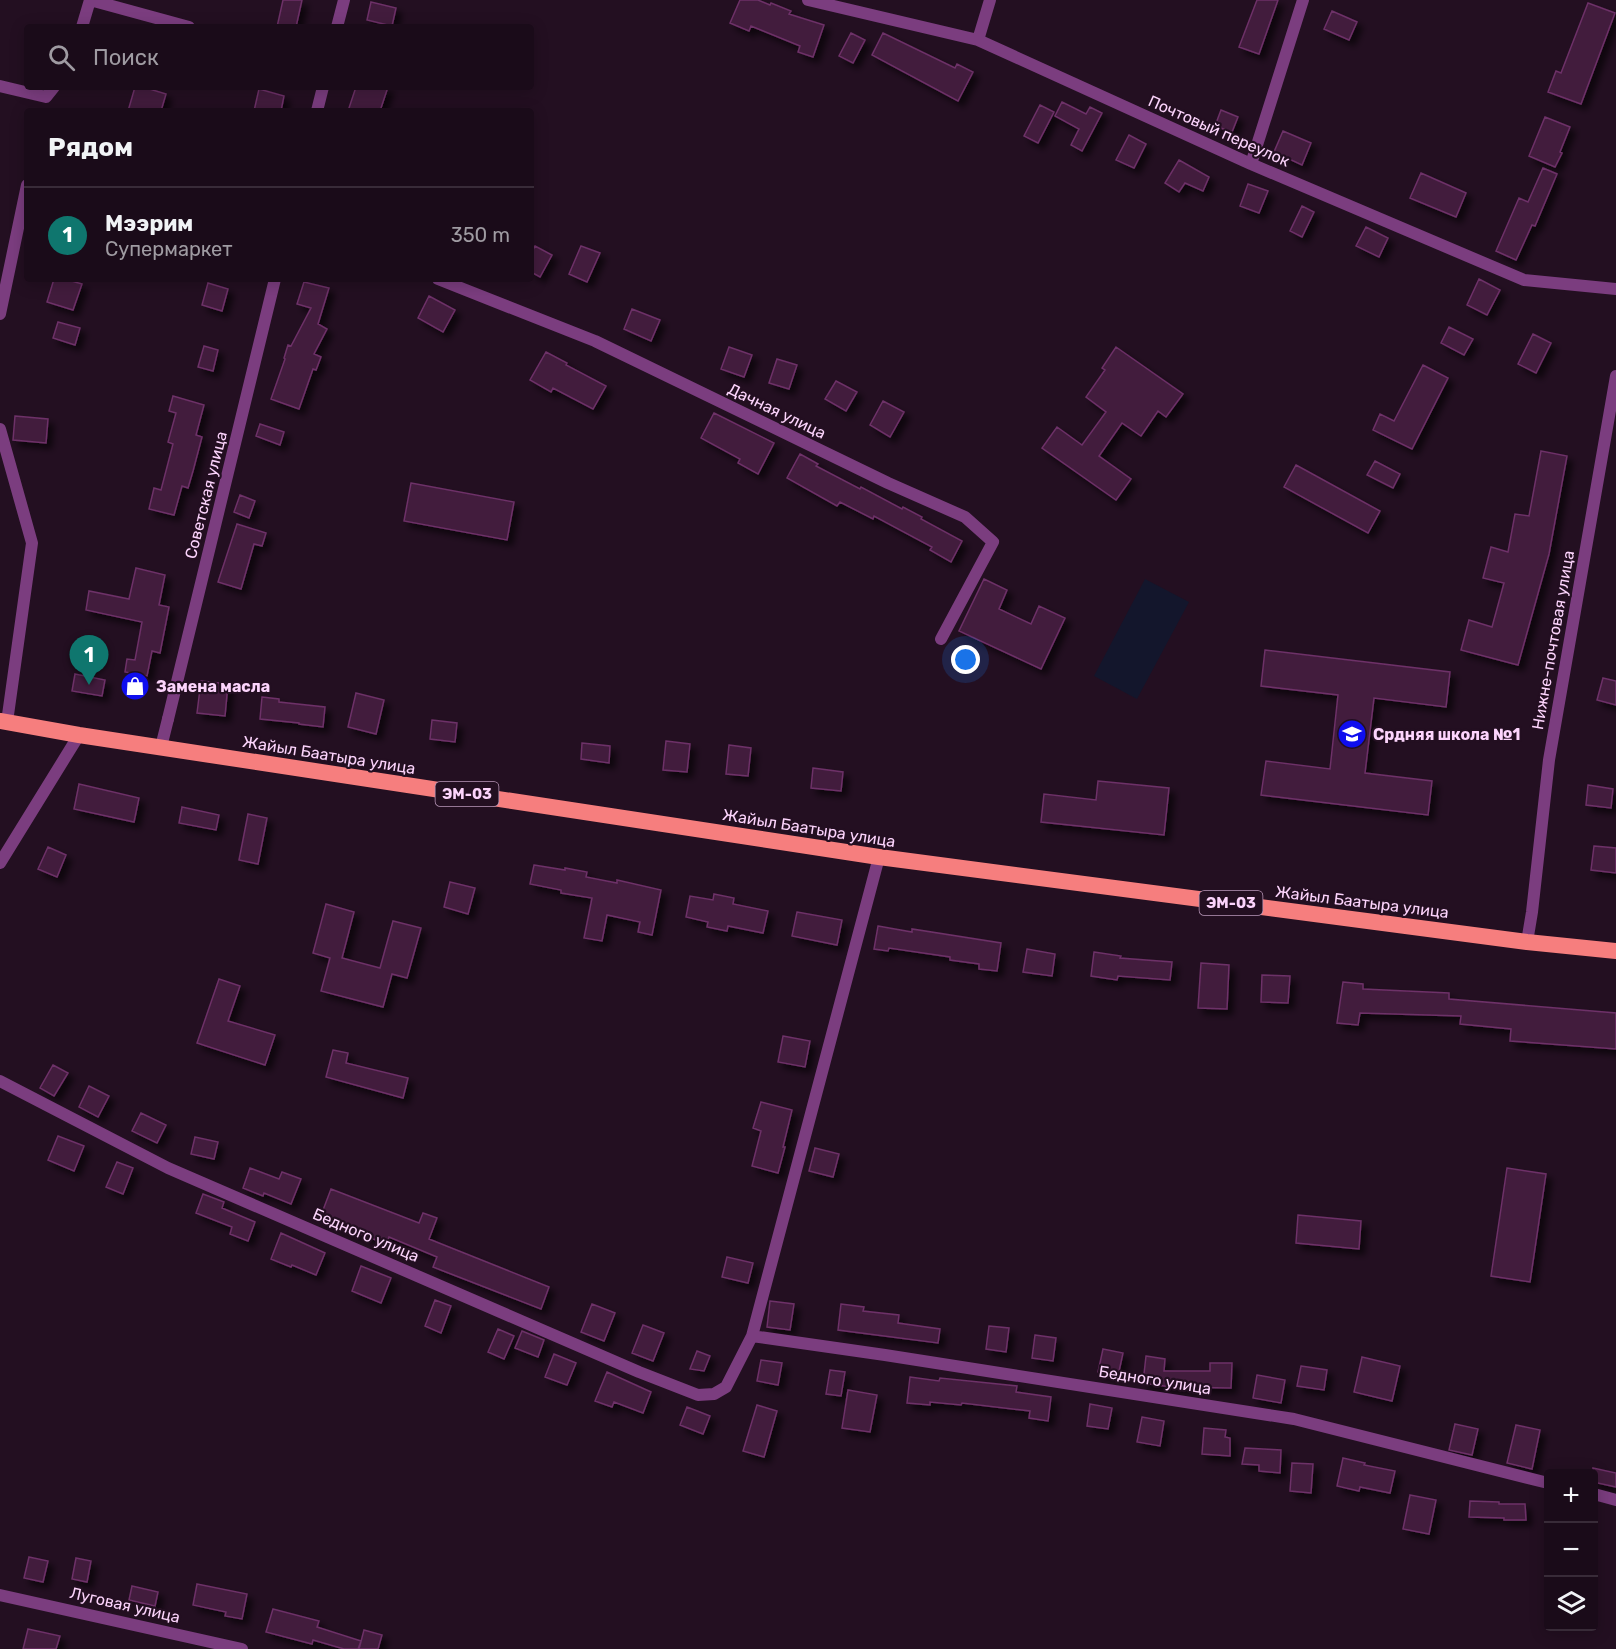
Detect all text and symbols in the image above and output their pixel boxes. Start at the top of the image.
search box [24,24,534,90]
icon: search [45,41,78,74]
text: Поиск [93,44,159,71]
street label: Почтовый переулок [1145,91,1293,171]
text: Рядом [48,132,133,163]
text: Мээрим [105,210,193,237]
text: 1 [63,223,72,247]
text: 350 m [451,223,510,247]
text: Супермаркет [105,237,233,261]
street label: Дачная улица [725,379,829,443]
street label: Советская улица [181,429,231,561]
street label: Нижне-почтовая улица [1528,549,1578,731]
pin: 1 [70,636,109,685]
your location [951,645,980,674]
shop icon: Замена масла [119,670,151,702]
place label: Замена масла [156,677,270,696]
school or university icon: Срдняя школа №1 [1336,718,1368,750]
place label: Срдняя школа №1 [1373,725,1520,744]
street label: Жайыл Баатыра улица [241,732,417,778]
road number: ЭМ-03 [436,782,498,806]
street label: Жайыл Баатыра улица [721,805,897,851]
street label: Жайыл Баатыра улица [1274,882,1450,922]
road number: ЭМ-03 [1200,891,1262,915]
street label: Бедного улица [310,1204,422,1266]
street label: Бедного улица [1097,1362,1213,1398]
map controls [1544,1469,1598,1631]
button: + [1544,1469,1598,1523]
button: − [1544,1523,1598,1577]
button: layers [1544,1577,1598,1631]
street label: Луговая улица [68,1583,182,1627]

